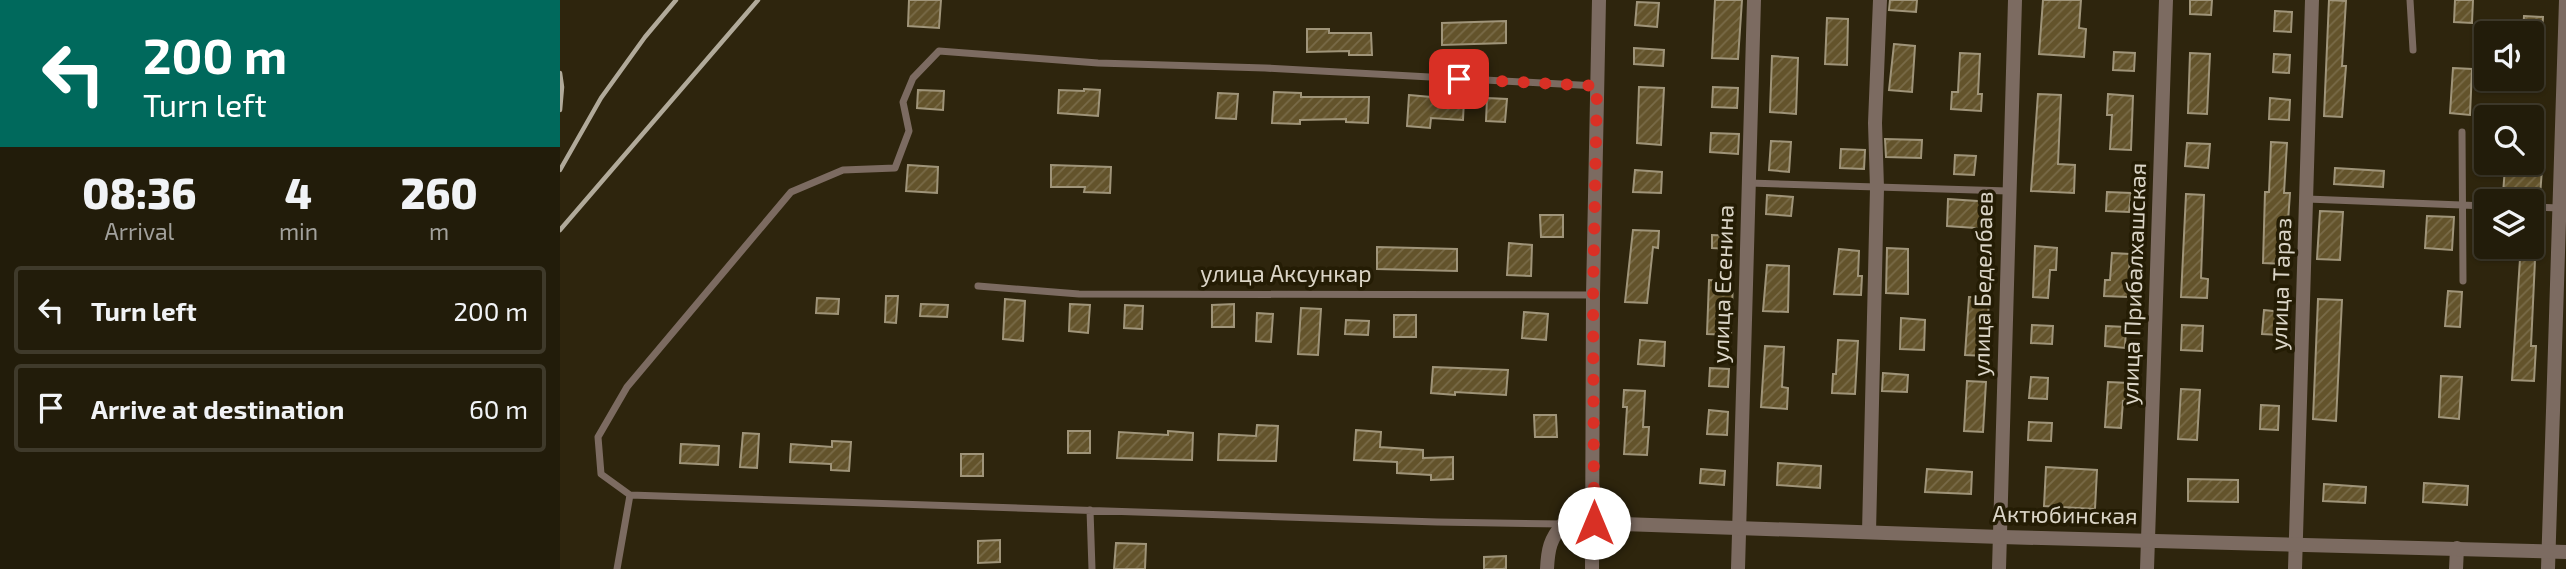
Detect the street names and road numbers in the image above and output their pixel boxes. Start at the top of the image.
street label: улица Прибалхашская [2115,162,2152,406]
street label: улица Беделбаев [1966,191,1999,377]
street label: улица Есенина [1705,204,1740,364]
street label: улица Тараз [2264,217,2297,351]
street label: улица Аксункар [1200,259,1372,288]
street label: Актюбинская [1992,499,2138,529]

